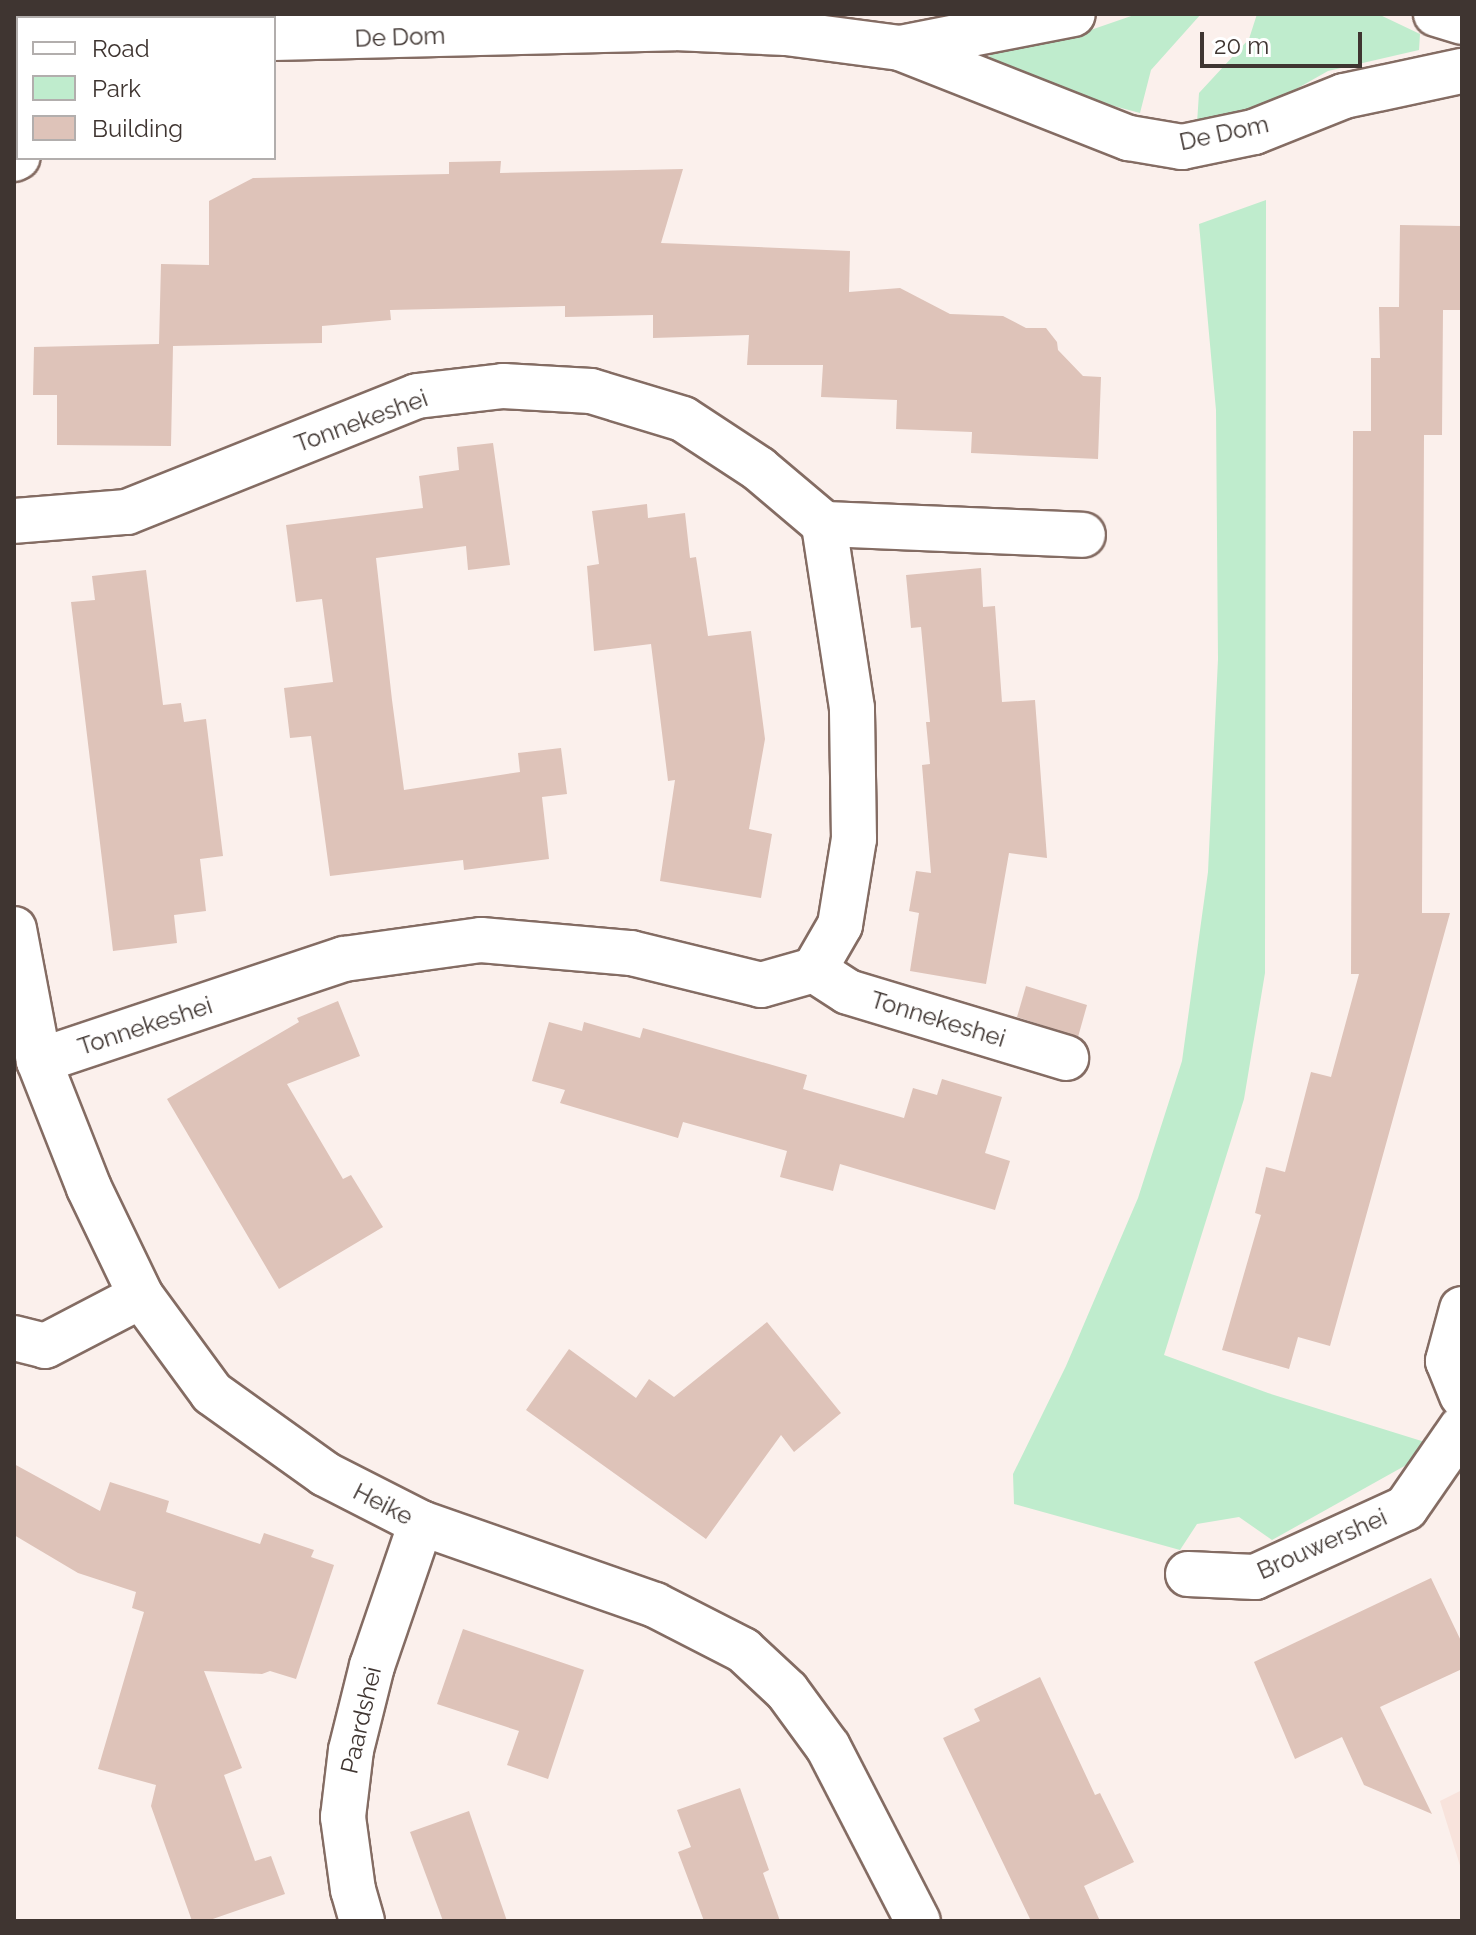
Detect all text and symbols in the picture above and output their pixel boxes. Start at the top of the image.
legend [16,16,276,160]
scale bar [1204,16,1366,66]
street label: De Dom [354,21,446,53]
text: 20 m [1214,31,1269,60]
text: Road [92,34,150,63]
text: Park [92,74,141,103]
street label: De Dom [1177,109,1271,157]
text: Building [92,114,183,143]
street label: Tonnekeshei [291,384,431,458]
street label: Tonnekeshei [867,985,1009,1053]
street label: Tonnekeshei [74,991,216,1061]
street label: Heike [348,1477,418,1531]
street label: Brouwershei [1253,1503,1391,1585]
street label: Paardshei [335,1664,387,1776]

